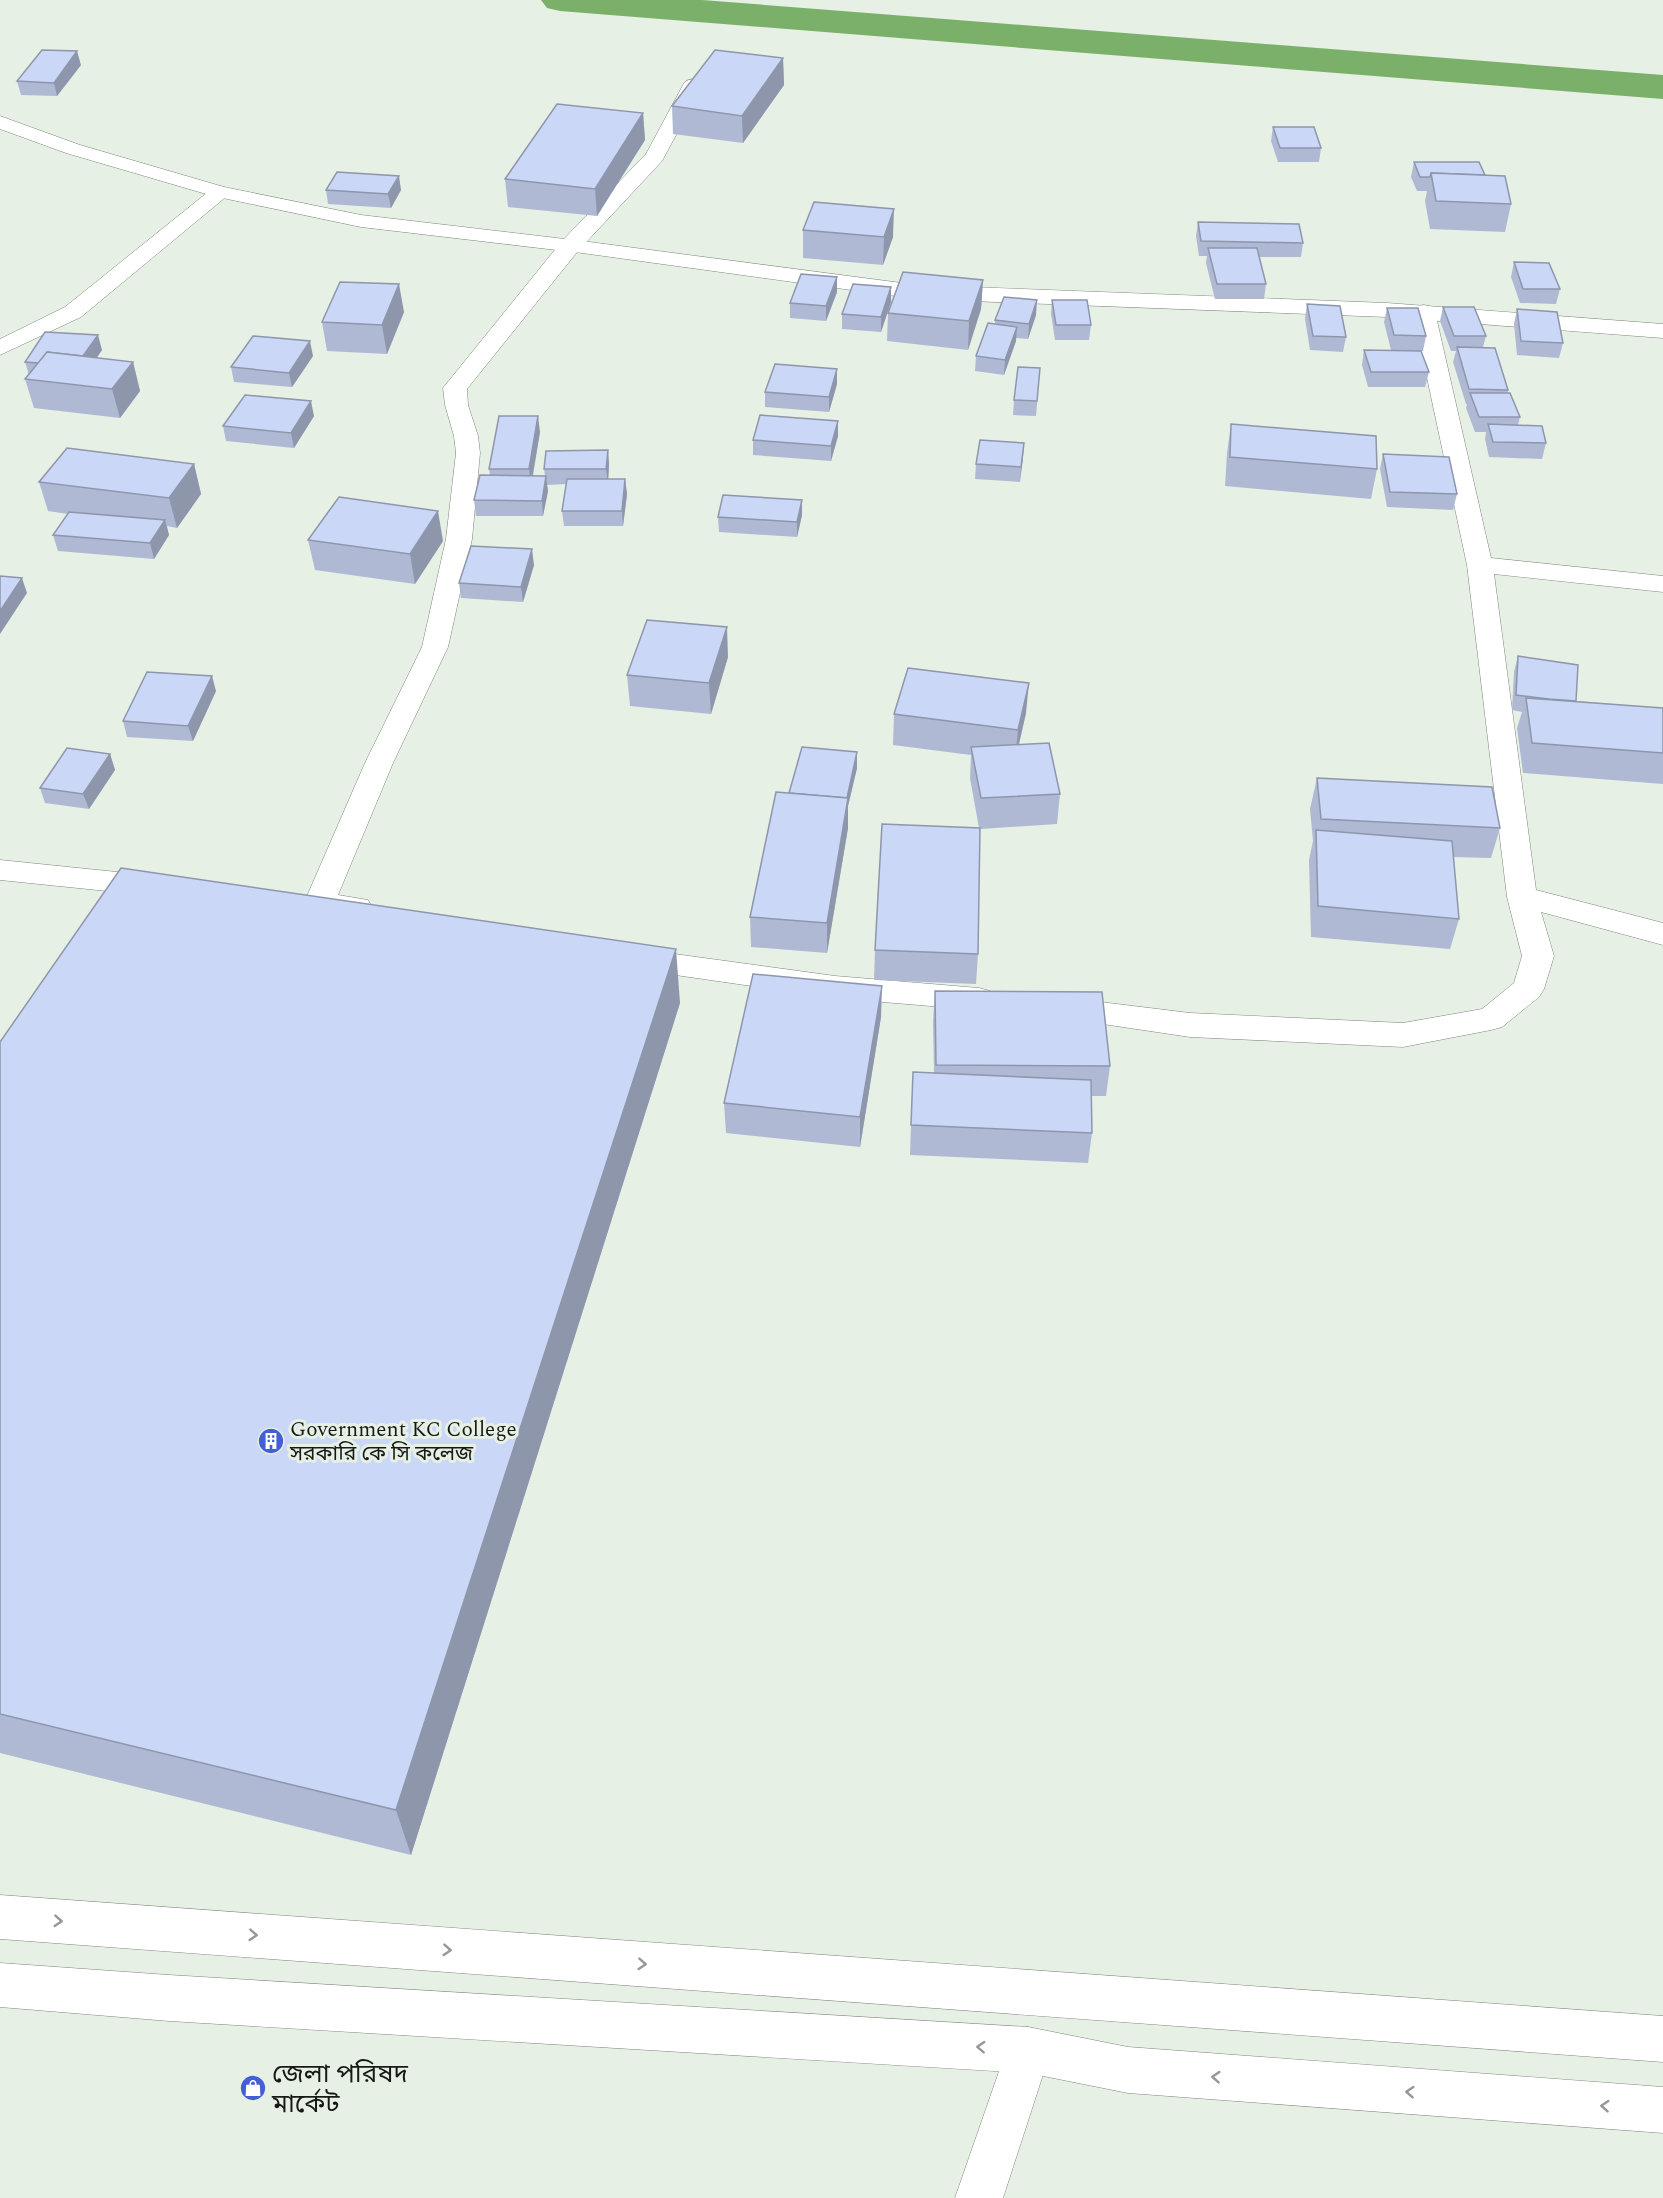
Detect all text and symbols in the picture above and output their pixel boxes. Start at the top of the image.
place label: Government KC College সরকারি কে সি কলেজ [289,1414,517,1470]
building icon: Government KC College সরকারি কে সি কলেজ [256,1426,286,1456]
one-way arrow [54,1914,63,1927]
one-way arrow [248,1929,257,1942]
one-way arrow [443,1943,452,1956]
one-way arrow [637,1957,646,1970]
one-way arrow [977,2041,986,2054]
place label: জেলা পরিষদ মার্কেট [271,2054,409,2124]
one-way arrow [1211,2071,1220,2084]
shop icon: জেলা পরিষদ মার্কেট [238,2073,268,2103]
one-way arrow [1406,2085,1415,2098]
one-way arrow [1600,2100,1609,2113]

